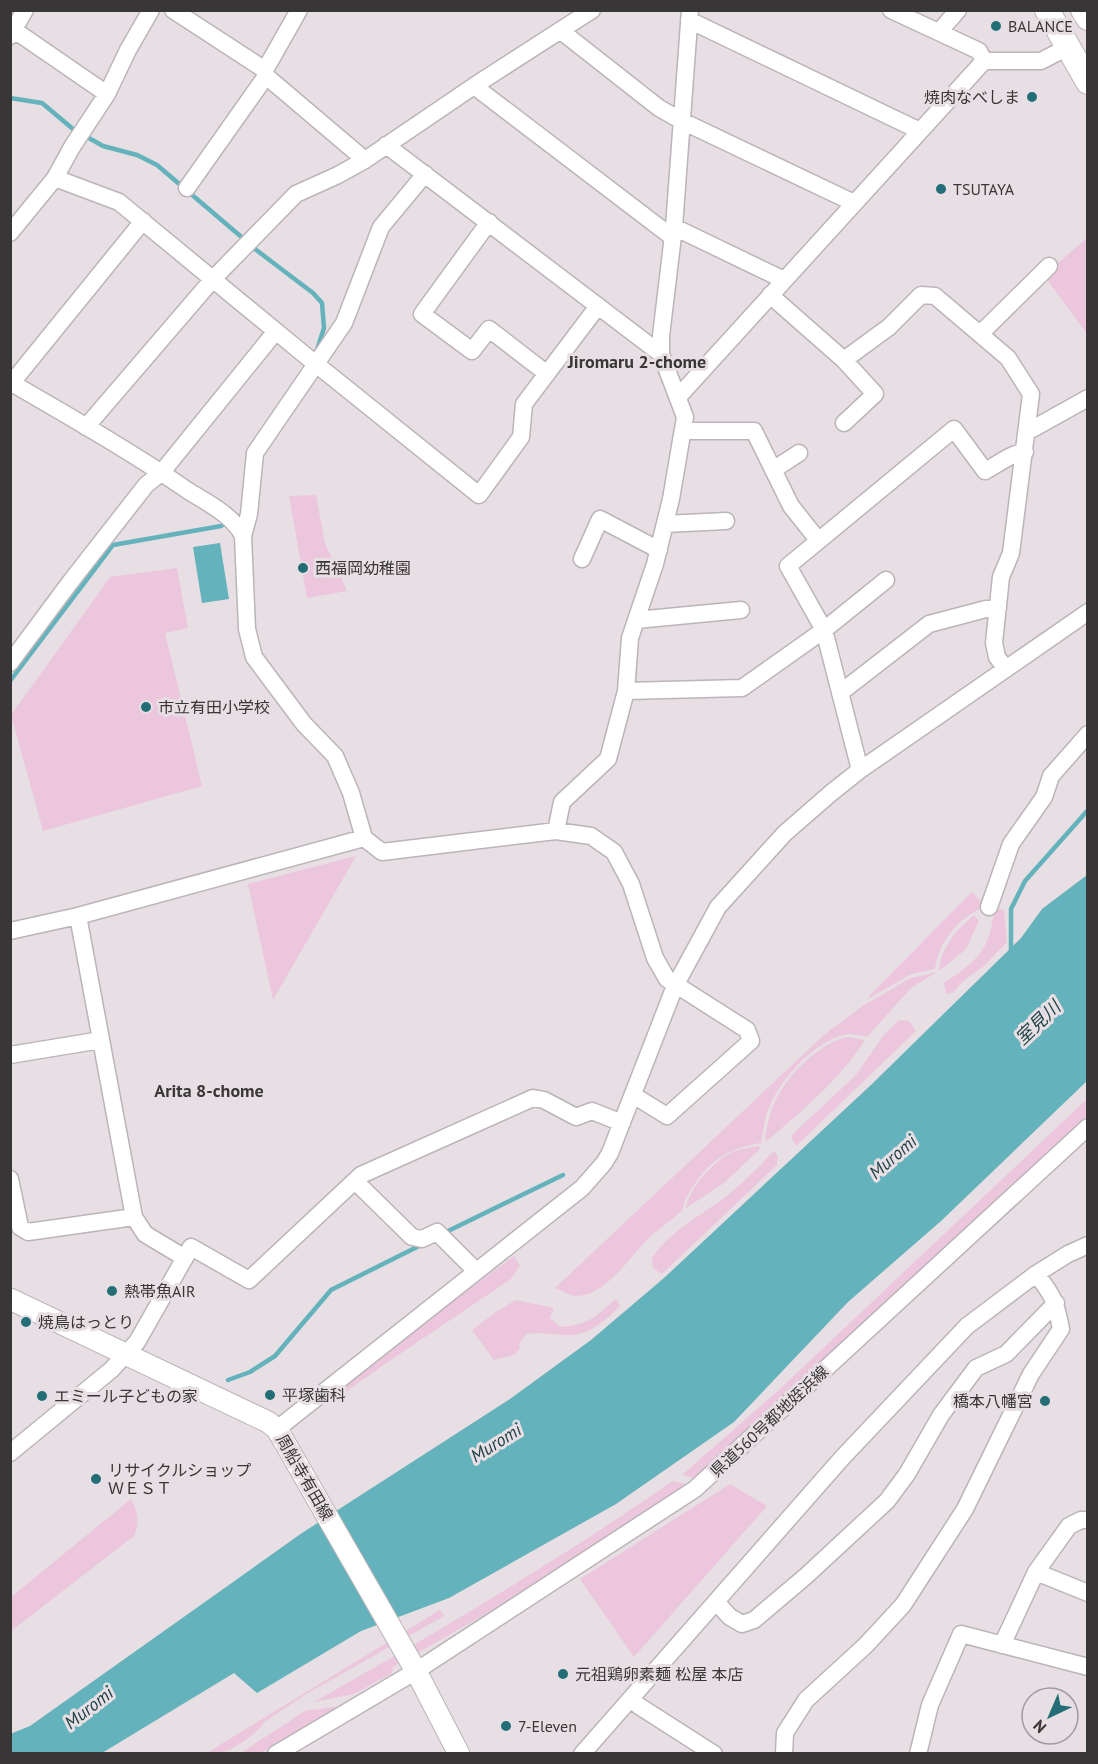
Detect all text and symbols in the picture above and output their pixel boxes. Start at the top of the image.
place label: BALANCE [1008,16,1073,36]
marker: BALANCE [989,19,1003,33]
place label: 焼肉なべしま [924,87,1020,107]
marker: 焼肉なべしま [1025,90,1039,104]
place label: TSUTAYA [953,179,1015,199]
marker: TSUTAYA [934,182,948,196]
district label: Jiromaru 2-chome [567,350,706,373]
place label: 西福岡幼稚園 [315,558,411,578]
marker: 西福岡幼稚園 [296,561,310,575]
place label: 市立有田小学校 [158,697,270,717]
marker: 市立有田小学校 [139,700,153,714]
water label: 室見川 [1010,994,1067,1050]
district label: Arita 8-chome [154,1079,264,1102]
water label: Muromi [864,1129,922,1184]
place label: 熱帯魚AIR [124,1281,196,1301]
marker: 熱帯魚AIR [105,1284,119,1298]
place label: 焼鳥はっとり [38,1312,134,1332]
marker: 焼鳥はっとり [19,1315,33,1329]
street label: 県道560号都地姪浜線 [706,1361,832,1481]
place label: 平塚歯科 [282,1385,346,1405]
place label: エミール子どもの家 [54,1386,198,1406]
marker: 平塚歯科 [263,1388,277,1402]
marker: エミール子どもの家 [35,1389,49,1403]
place label: 橋本八幡宮 [953,1391,1033,1411]
marker: 橋本八幡宮 [1038,1394,1052,1408]
water label: Muromi [466,1417,527,1467]
street label: 周船寺有田線 [272,1430,338,1524]
place label: リサイクルショップ ＷＥＳＴ [108,1460,251,1498]
marker: リサイクルショップ ＷＥＳＴ [89,1472,103,1486]
place label: 元祖鶏卵素麺 松屋 本店 [575,1664,744,1684]
marker: 元祖鶏卵素麺 松屋 本店 [556,1667,570,1681]
water label: Muromi [60,1680,119,1734]
north arrow [1020,1686,1080,1746]
place label: 7-Eleven [518,1716,577,1736]
text: N [1029,1716,1050,1738]
marker: 7-Eleven [499,1719,513,1733]

